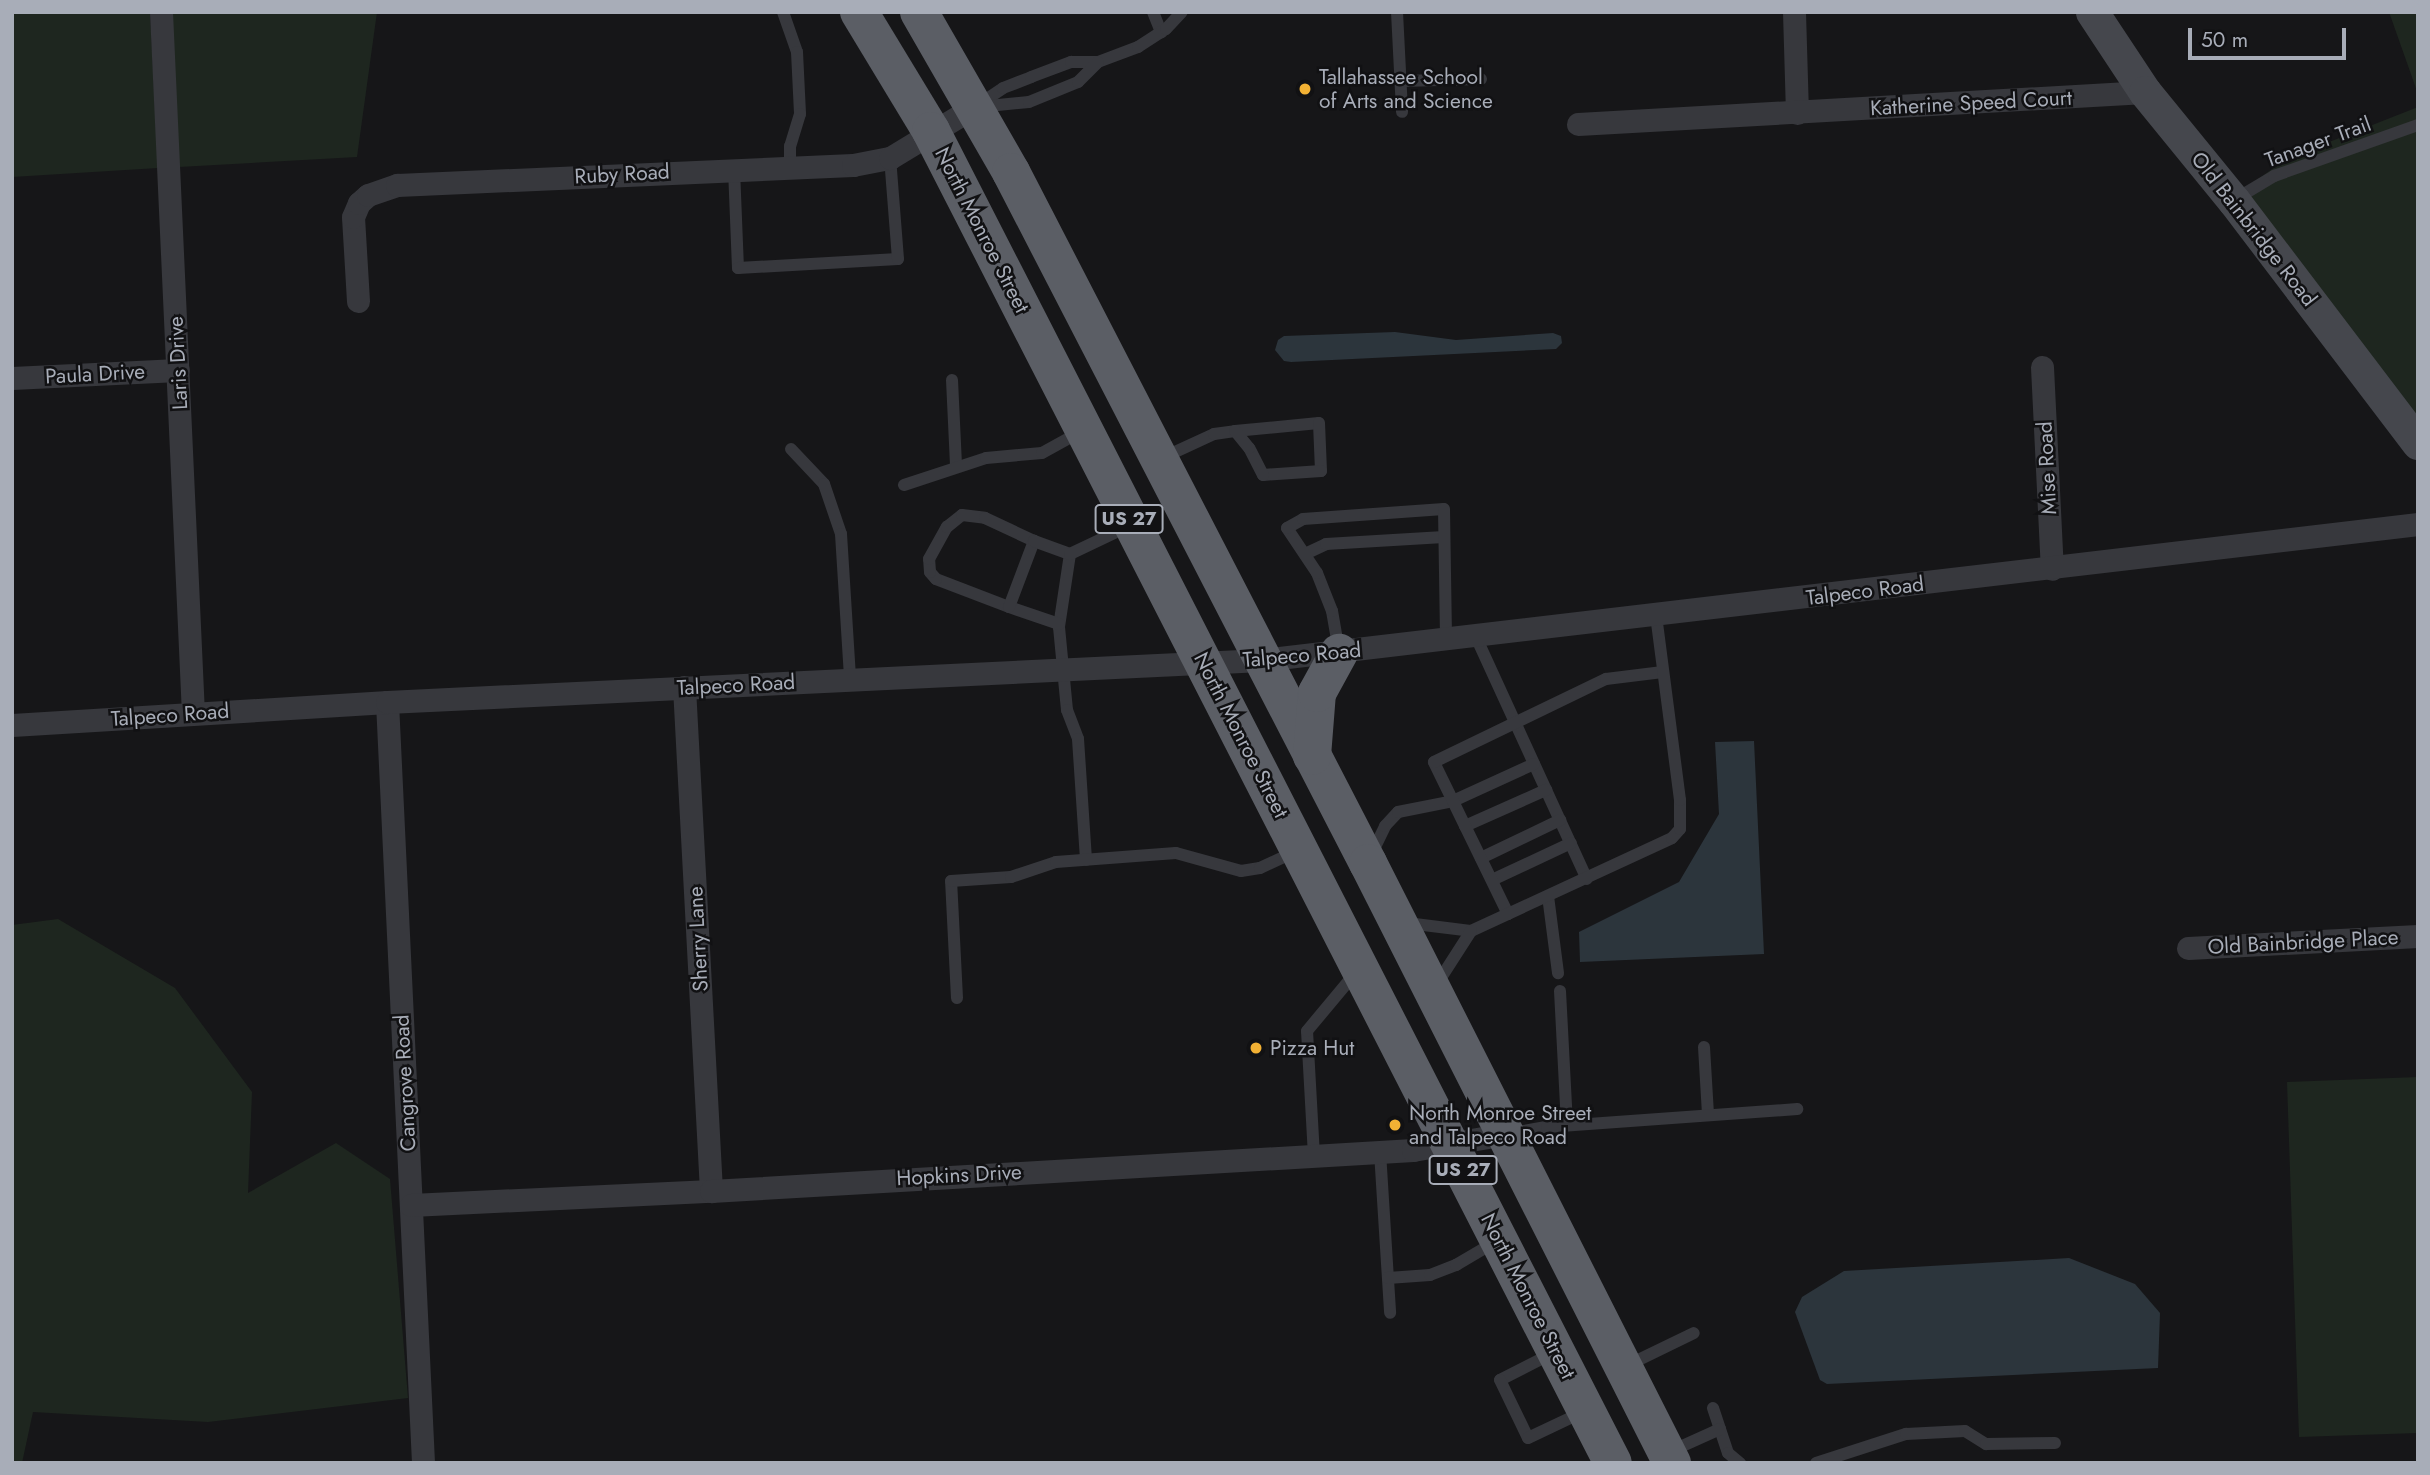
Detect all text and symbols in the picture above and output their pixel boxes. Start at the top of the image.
scale bar [2192,14,2350,58]
text: 50 m [2201,25,2248,55]
place label: Tallahassee School of Arts and Science [1319,64,1493,114]
marker: Tallahassee School of Arts and Science [1297,81,1313,97]
street label: Katherine Speed Court [1869,85,2073,121]
street label: Tanager Trail [2262,111,2374,173]
street label: North Monroe Street [929,143,1035,317]
street label: Old Bainbridge Road [2186,147,2322,311]
street label: Ruby Road [574,159,670,189]
street label: Laris Drive [163,316,193,410]
street label: Paula Drive [44,359,146,389]
street label: Mise Road [2032,421,2062,515]
road number: US 27 [1094,504,1164,534]
street label: Talpeco Road [1805,571,1925,611]
street label: Talpeco Road [1242,637,1362,673]
street label: North Monroe Street [1188,648,1294,822]
street label: Talpeco Road [676,669,796,701]
street label: Talpeco Road [110,698,230,732]
street label: Sherry Lane [683,886,713,992]
street label: Old Bainbridge Place [2207,924,2399,960]
street label: Cangrove Road [389,1014,421,1152]
place label: Pizza Hut [1270,1035,1354,1061]
marker: Pizza Hut [1248,1040,1264,1056]
place label: North Monroe Street and Talpeco Road [1409,1100,1591,1150]
marker: North Monroe Street and Talpeco Road [1387,1117,1403,1133]
road number: US 27 [1428,1154,1498,1186]
street label: Hopkins Drive [896,1159,1022,1191]
street label: North Monroe Street [1475,1209,1581,1383]

